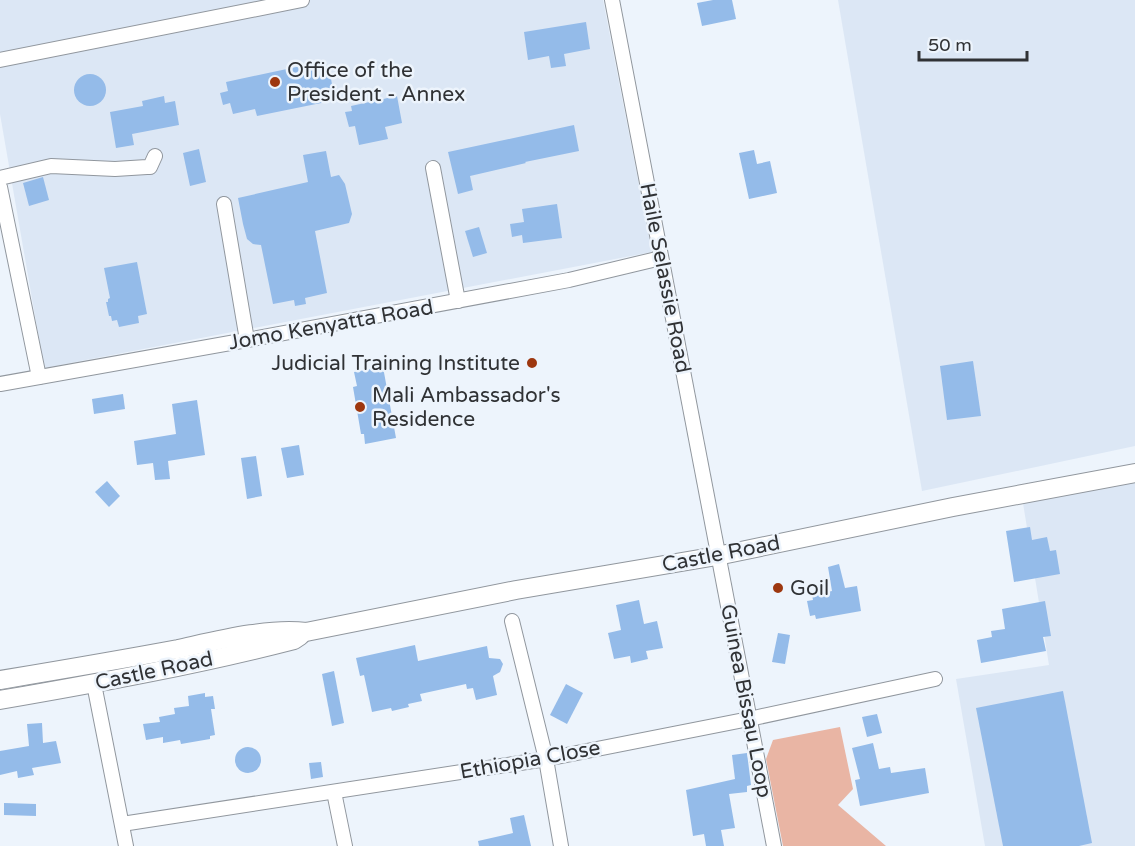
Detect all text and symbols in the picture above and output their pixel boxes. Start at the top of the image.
scale bar [919,24,1027,62]
text: 50 m [928,34,972,56]
place label: Office of the President - Annex [287,58,465,107]
marker: Office of the President - Annex [268,75,282,89]
street label: Haile Selassie Road [634,181,696,375]
street label: Jomo Kenyatta Road [227,295,435,355]
place label: Judicial Training Institute [272,351,520,376]
marker: Judicial Training Institute [525,356,539,370]
place label: Mali Ambassador's Residence [372,383,561,432]
marker: Mali Ambassador's Residence [353,400,367,414]
street label: Castle Road [660,530,782,578]
place label: Goil [790,576,829,601]
marker: Goil [771,581,785,595]
street label: Guinea Bissau Loop [715,602,777,800]
street label: Castle Road [93,646,215,696]
street label: Ethiopia Close [458,735,602,785]

